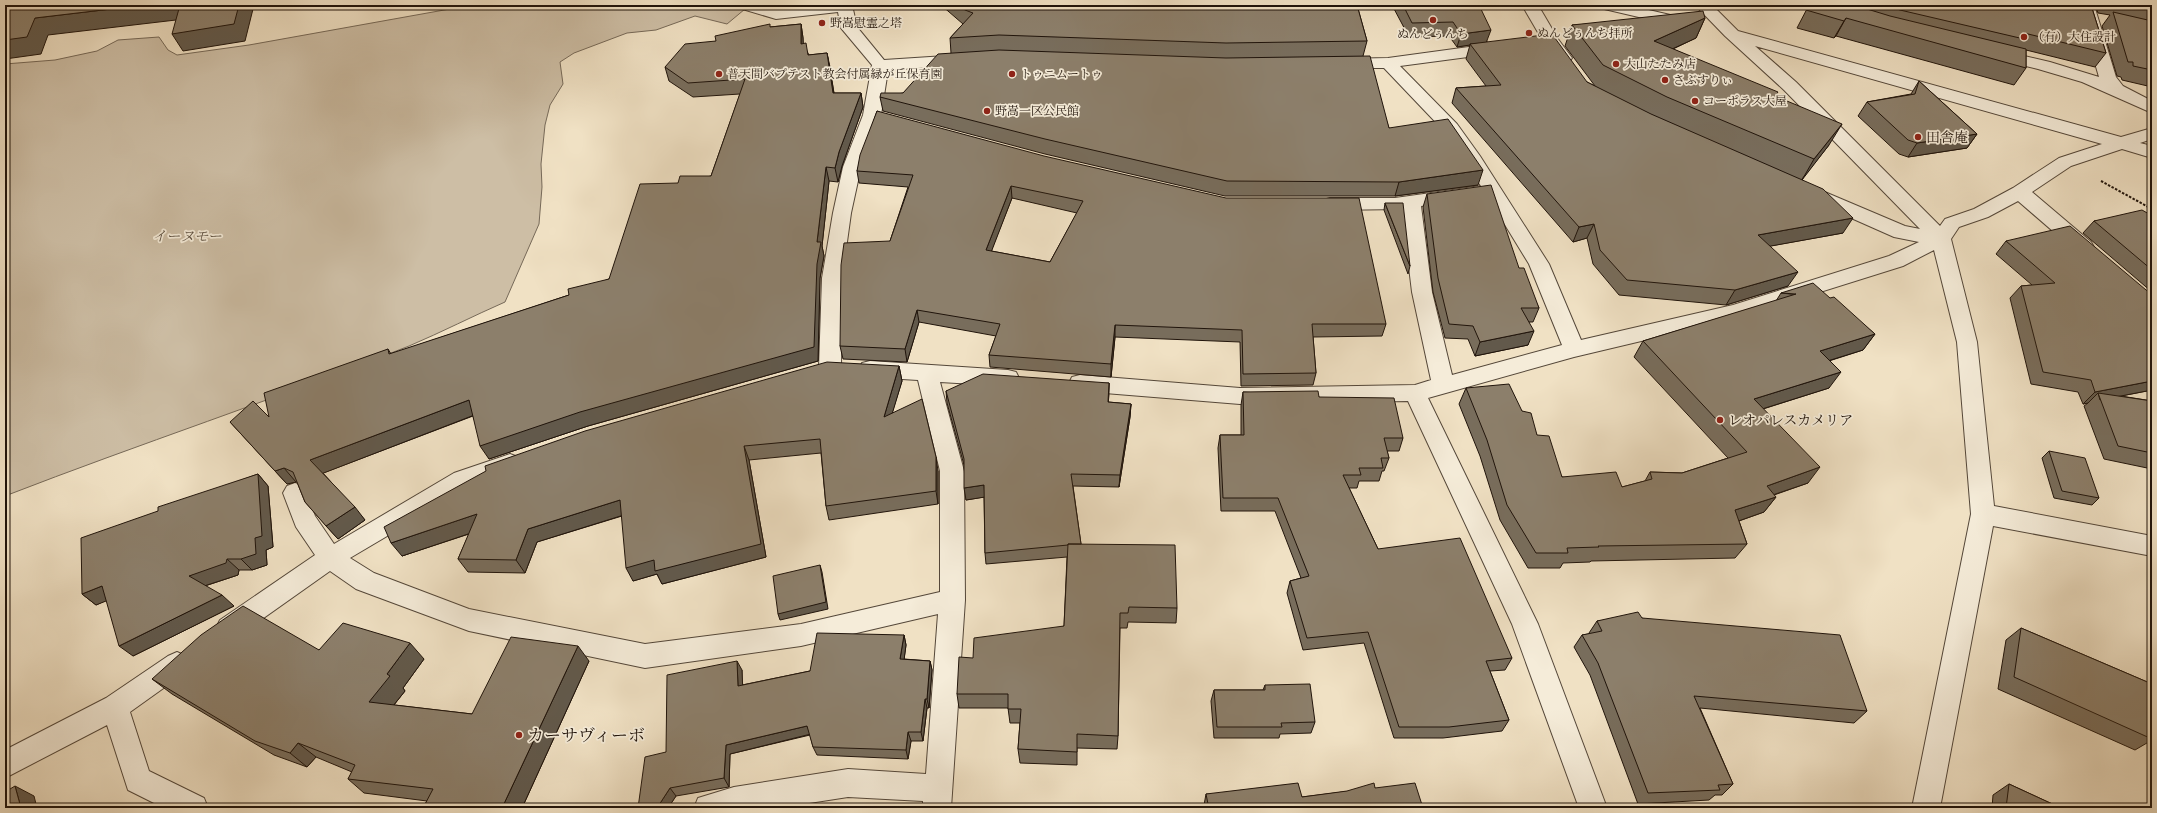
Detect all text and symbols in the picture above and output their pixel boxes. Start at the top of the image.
marker: ぬんどぅんち [1428,15,1438,25]
place label: 野嵩慰霊之塔 [830,16,902,30]
marker: 野嵩慰霊之塔 [817,18,827,28]
place label: ぬんどぅんち拝所 [1537,26,1633,40]
place label: ぬんどぅんち [1397,27,1469,41]
marker: ぬんどぅんち拝所 [1524,28,1534,38]
place label: （有）大住設計 [2032,30,2116,44]
marker: （有）大住設計 [2019,32,2029,42]
place label: 大山たたみ店 [1624,57,1696,71]
marker: 大山たたみ店 [1611,59,1621,69]
place label: 普天間バプテスト教会付属緑が丘保育園 [727,67,943,81]
place label: トゥニムートゥ [1020,67,1103,81]
marker: 普天間バプテスト教会付属緑が丘保育園 [714,69,724,79]
marker: トゥニムートゥ [1007,69,1017,79]
place label: さぶすりぃ [1673,73,1733,87]
marker: さぶすりぃ [1660,75,1670,85]
place label: コーポラス大屋 [1703,94,1787,108]
marker: コーポラス大屋 [1690,96,1700,106]
place label: 野嵩一区公民館 [995,104,1079,118]
marker: 野嵩一区公民館 [982,106,992,116]
place label: 田舎庵 [1926,129,1968,146]
marker: 田舎庵 [1913,132,1923,142]
park label: イーヌモー [152,228,222,245]
place label: レオパレスカメリア [1728,412,1853,429]
marker: レオパレスカメリア [1715,415,1725,425]
place label: カーサヴィーボ [527,725,645,746]
marker: カーサヴィーボ [514,730,524,740]

